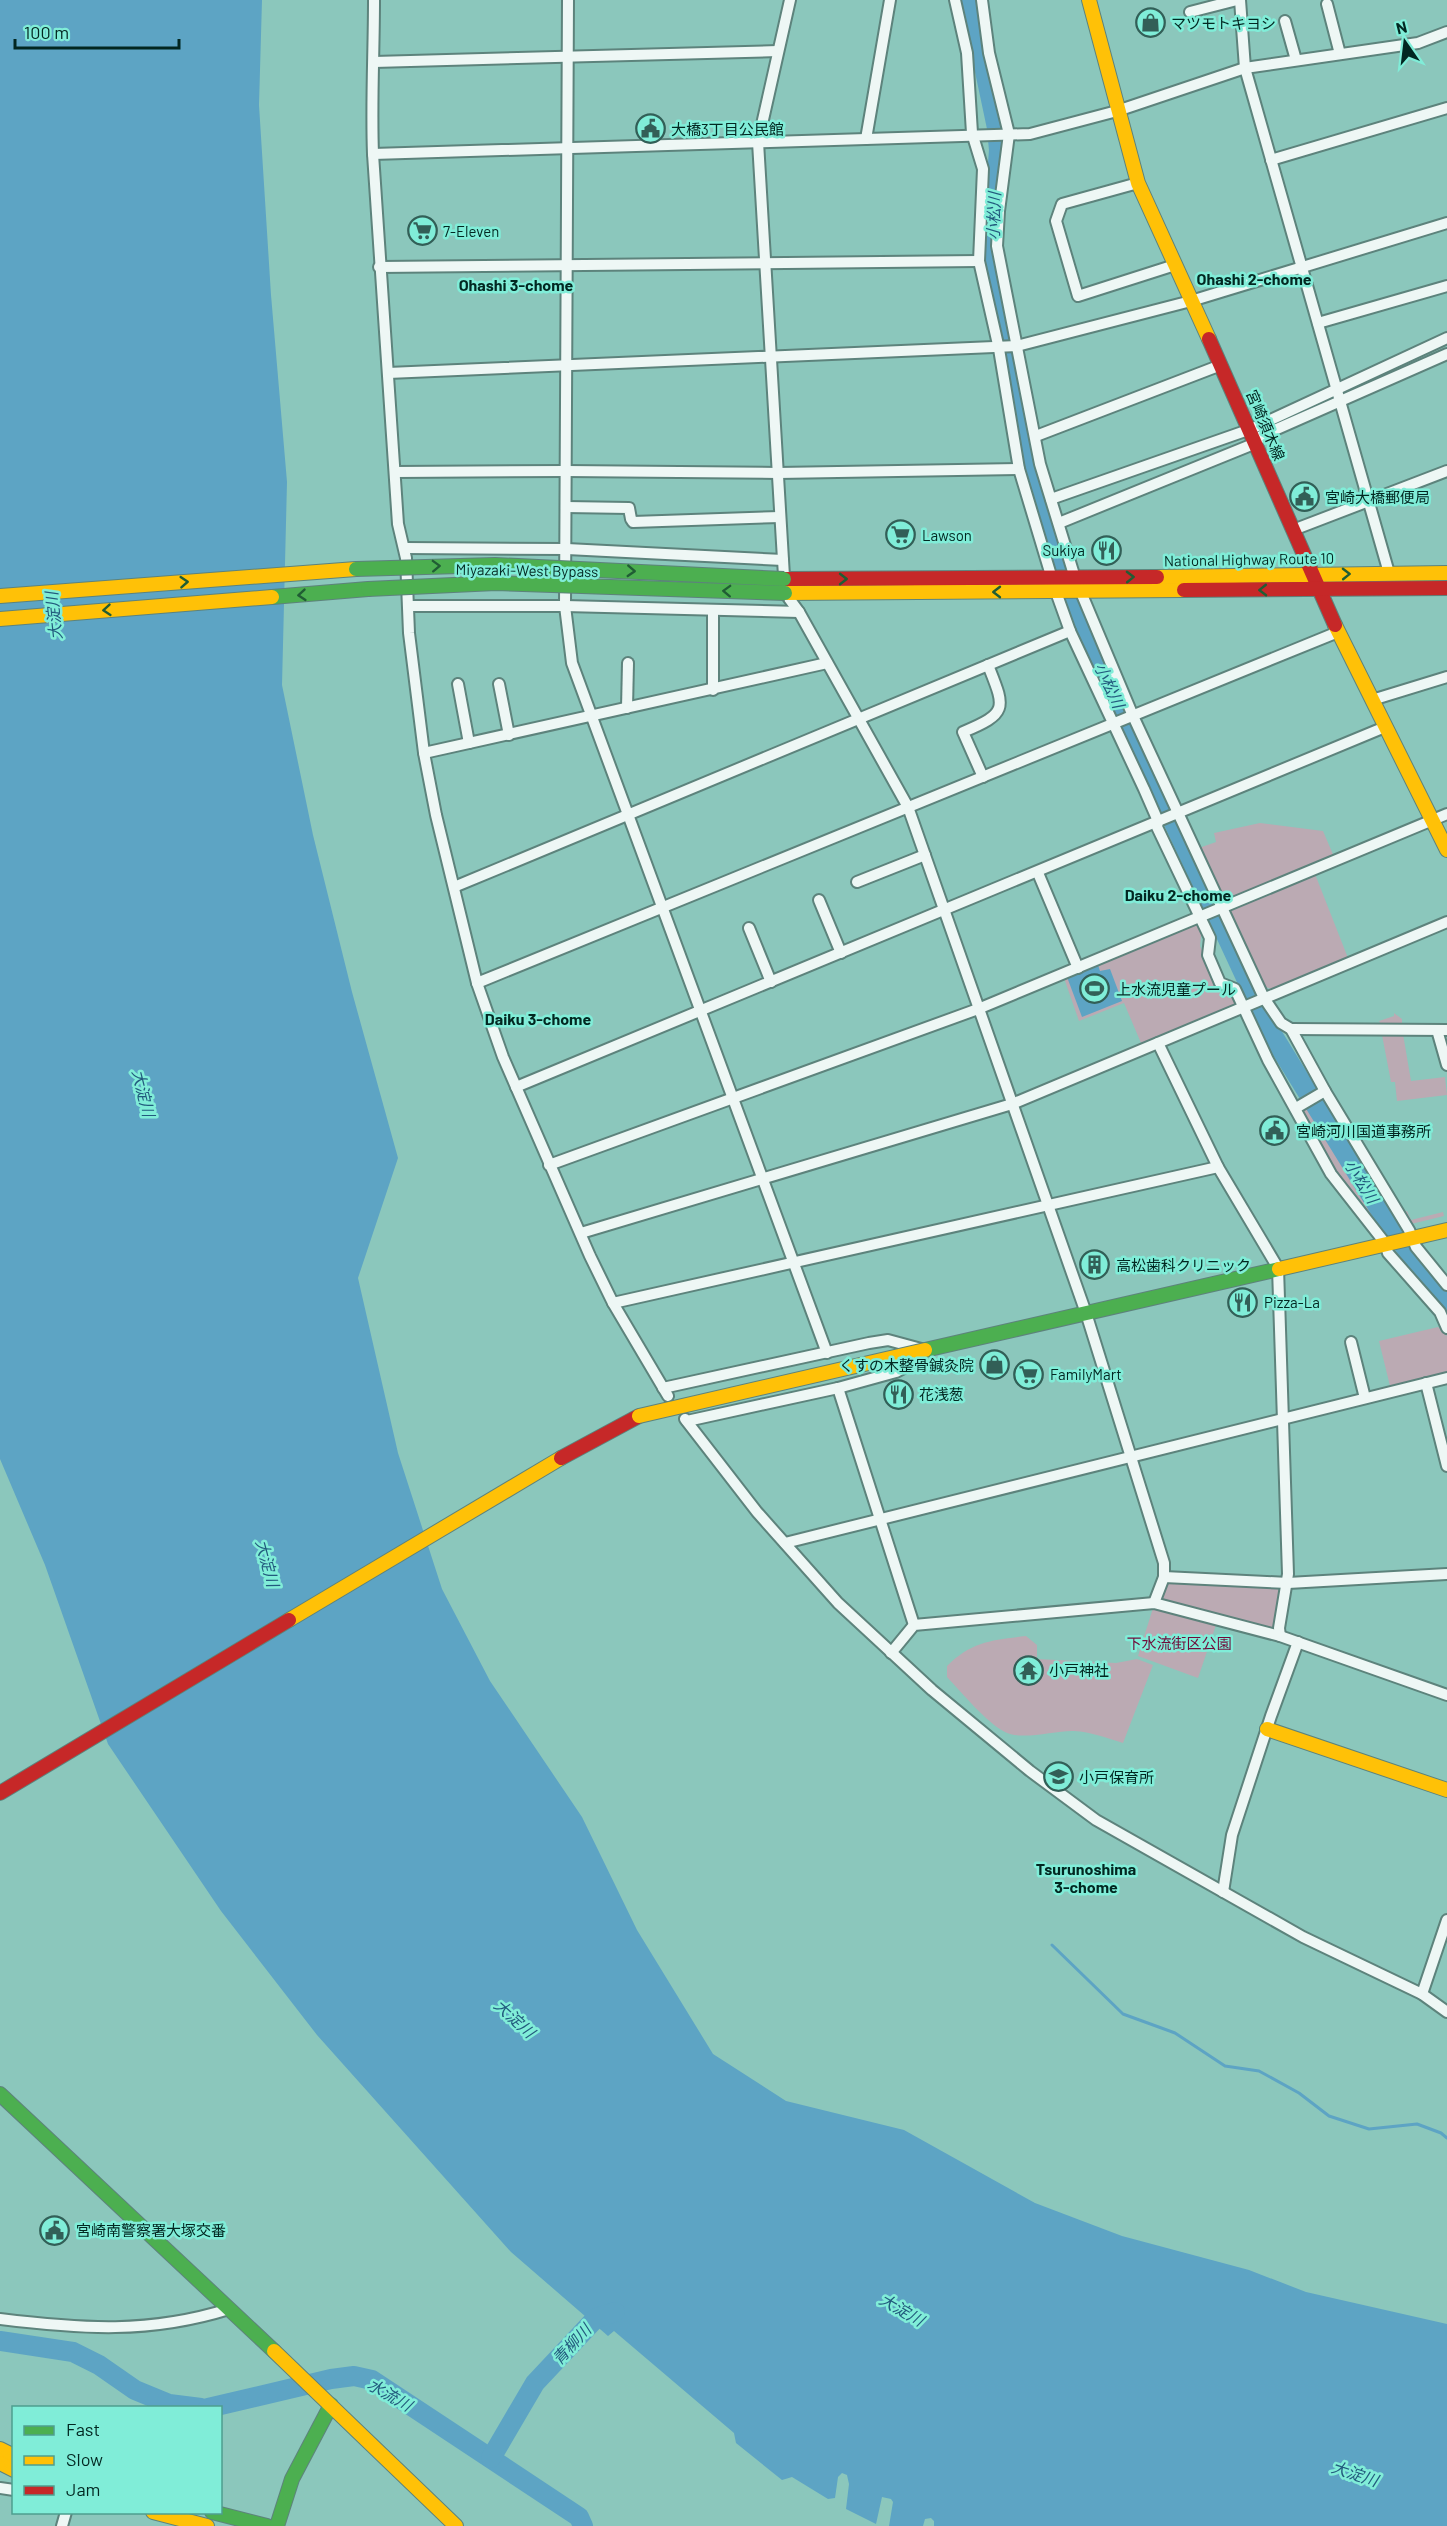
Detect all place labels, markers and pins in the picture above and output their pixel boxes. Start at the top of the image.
shop icon: マツモトキヨシ [1134,7,1166,39]
place label: マツモトキヨシ [1171,14,1276,32]
public building icon: 大橋3丁目公民館 [634,113,666,145]
place label: 大橋3丁目公民館 [671,120,784,138]
supermarket icon: 7-Eleven [406,215,438,247]
place label: 7-Eleven [443,222,499,240]
public building icon: 宮崎大橋郵便局 [1288,481,1320,513]
place label: 宮崎大橋郵便局 [1325,488,1430,506]
supermarket icon: Lawson [885,519,917,551]
place label: Lawson [922,526,972,544]
restaurant icon: Sukiya [1090,534,1122,566]
place label: Sukiya [1042,541,1085,559]
sports icon: 上水流児童プール [1079,973,1111,1005]
place label: 上水流児童プール [1116,980,1236,998]
public building icon: 宮崎河川国道事務所 [1259,1115,1291,1147]
place label: 宮崎河川国道事務所 [1296,1122,1431,1140]
building icon: 高松歯科クリニック [1079,1249,1111,1281]
place label: 高松歯科クリニック [1116,1256,1251,1274]
restaurant icon: Pizza-La [1227,1286,1259,1318]
place label: Pizza-La [1264,1293,1320,1311]
shop icon: くすの木整骨鍼灸院 [979,1349,1011,1381]
place label: くすの木整骨鍼灸院 [839,1356,974,1374]
supermarket icon: FamilyMart [1013,1358,1045,1390]
place label: FamilyMart [1050,1365,1122,1383]
restaurant icon: 花浅葱 [882,1378,914,1410]
place label: 花浅葱 [919,1385,964,1403]
temple icon: 小戸神社 [1012,1654,1044,1686]
place label: 小戸神社 [1049,1661,1109,1679]
school or university icon: 小戸保育所 [1042,1761,1074,1793]
place label: 小戸保育所 [1079,1768,1154,1786]
public building icon: 宮崎南警察署大塚交番 [39,2214,71,2246]
place label: 宮崎南警察署大塚交番 [76,2221,226,2239]

